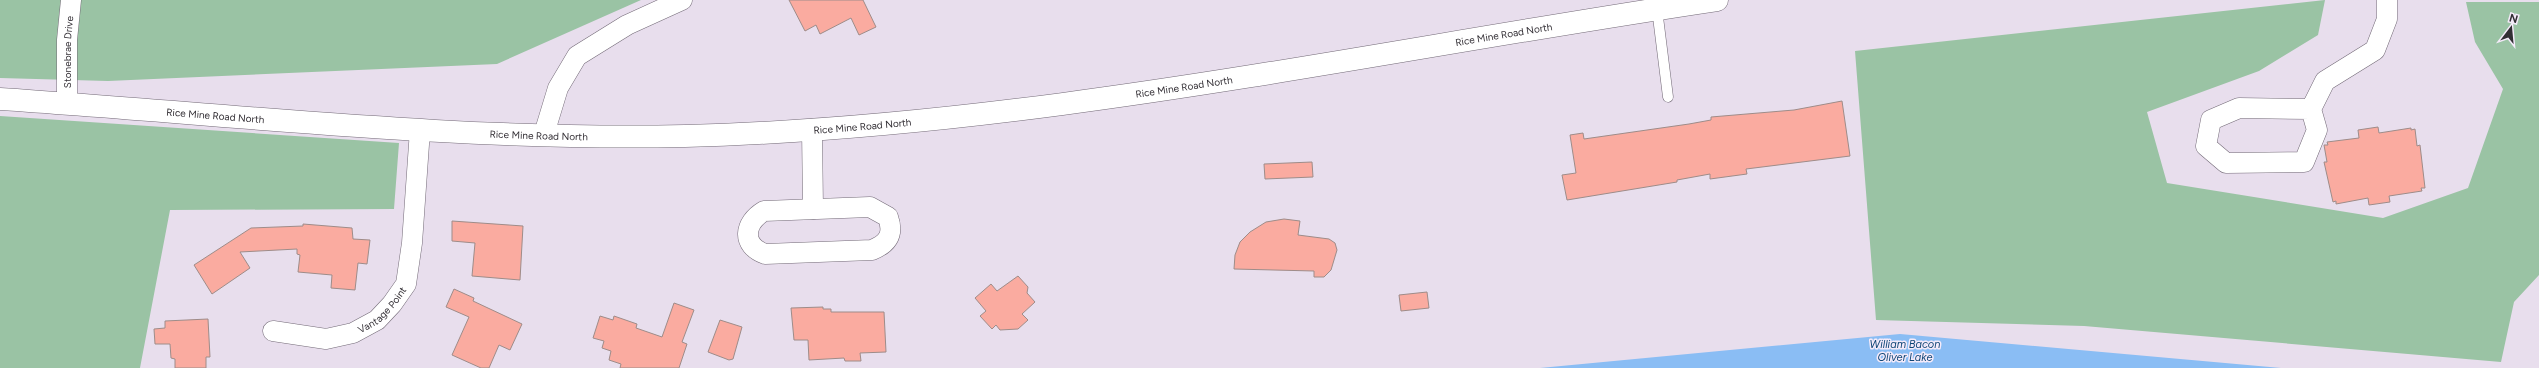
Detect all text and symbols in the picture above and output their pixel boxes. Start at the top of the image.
north arrow [2491,8,2531,48]
text: N [2508,11,2520,26]
street label: Stonebrae Drive [61,15,76,88]
street label: Rice Mine Road North [1454,20,1554,49]
street label: Rice Mine Road North [1134,73,1234,100]
street label: Rice Mine Road North [166,105,265,126]
street label: Rice Mine Road North [813,115,912,136]
street label: Rice Mine Road North [489,127,588,143]
street label: Vantage Point [355,284,409,336]
water label: William Bacon Oliver Lake [1870,338,1940,364]

